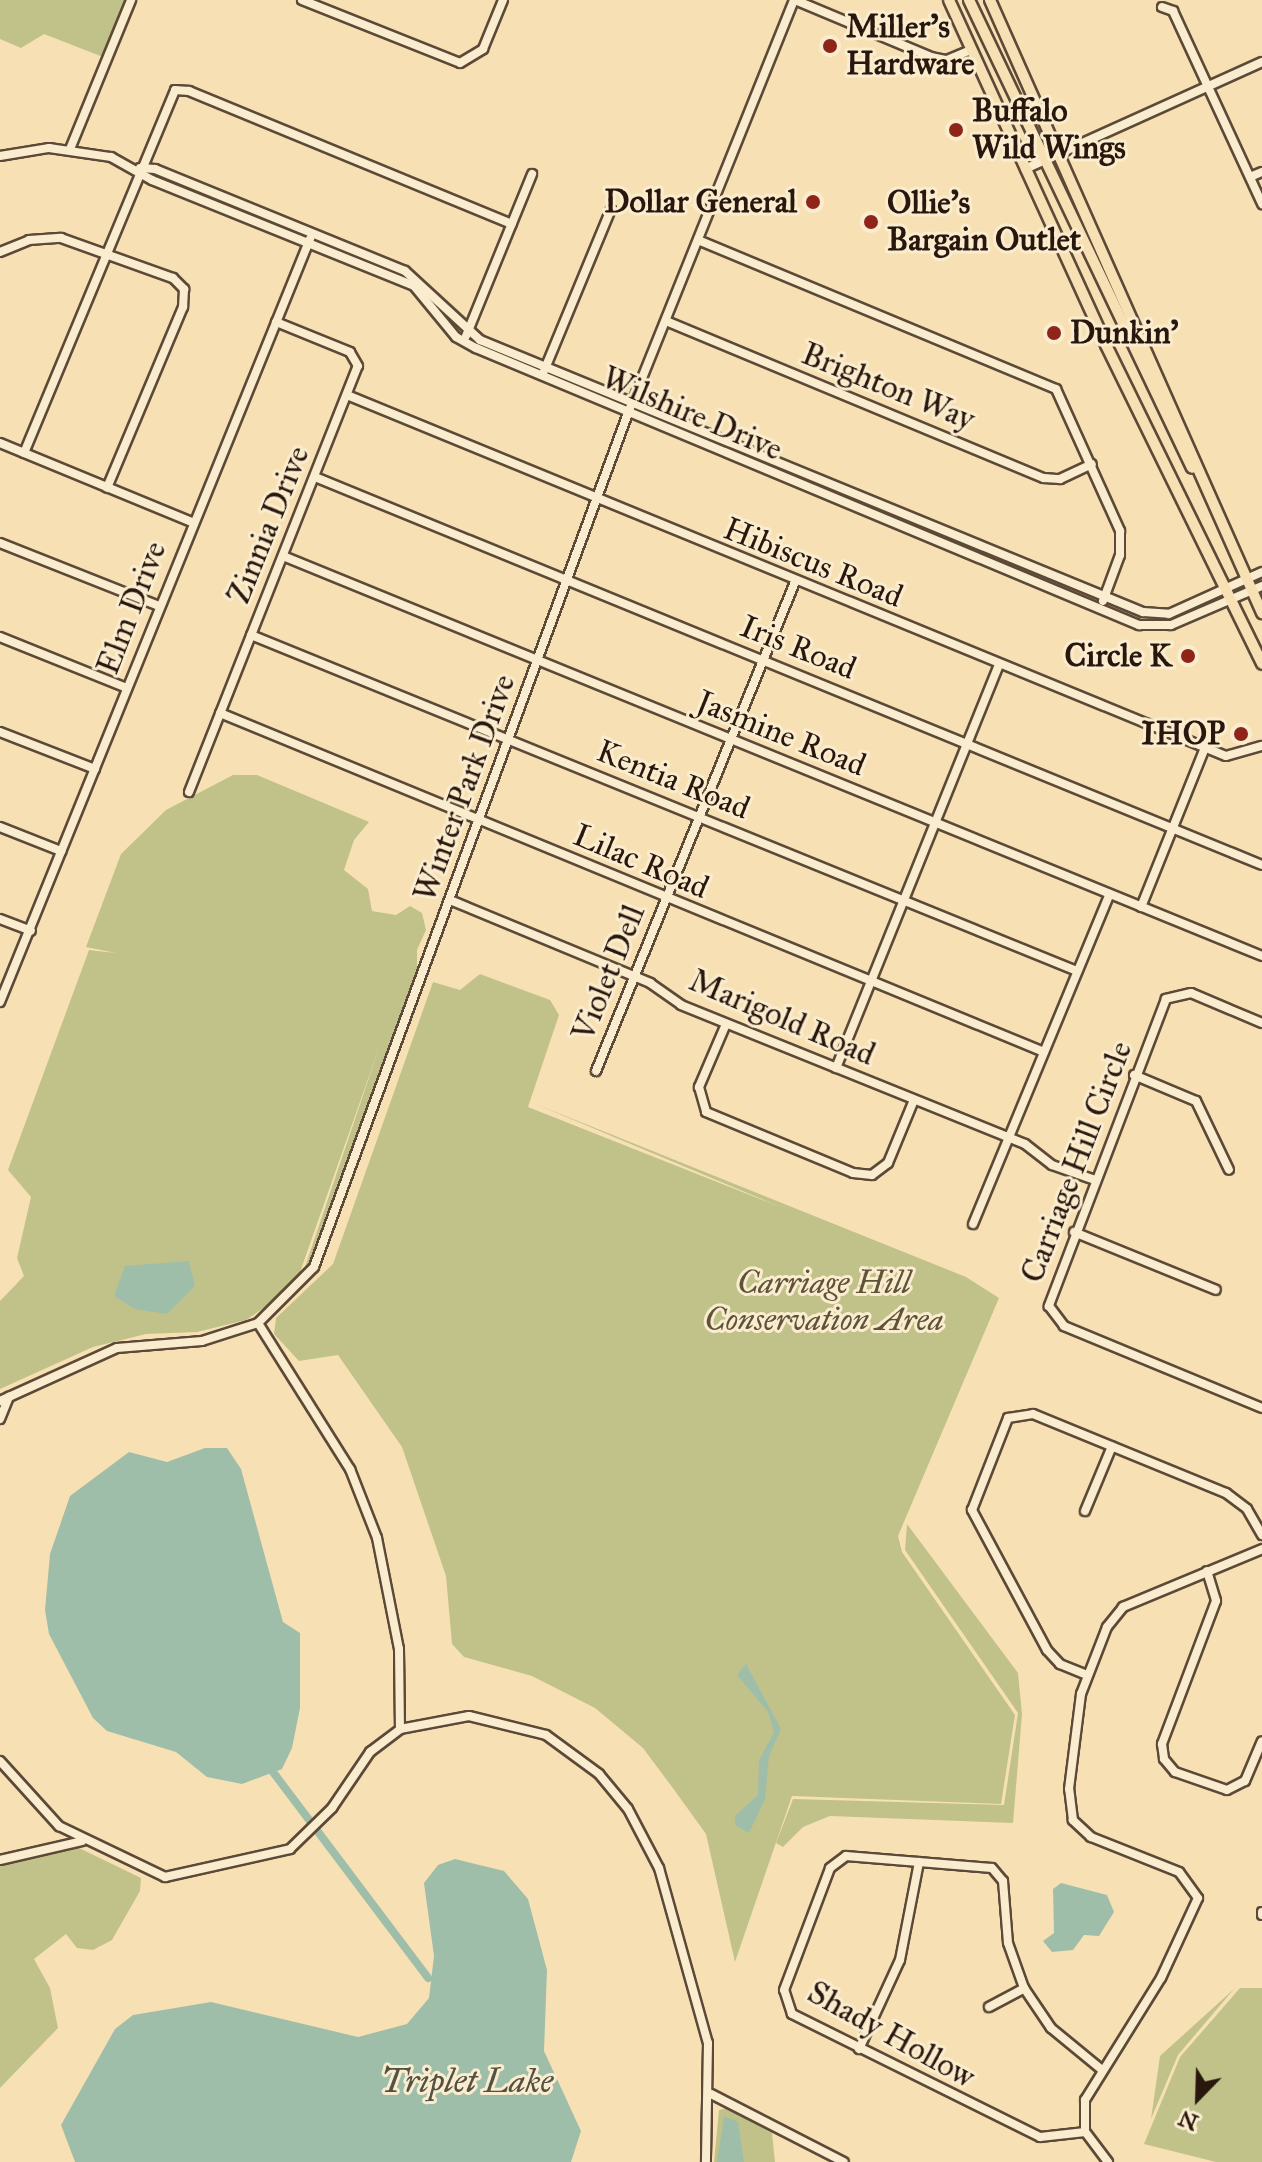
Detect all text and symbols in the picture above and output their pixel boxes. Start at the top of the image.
place label: Miller's Hardware [846,9,974,84]
marker: Miller's Hardware [821,37,839,55]
place label: Buffalo Wild Wings [972,93,1126,168]
marker: Buffalo Wild Wings [947,121,965,139]
place label: Dollar General [604,183,797,221]
place label: Ollie's Bargain Outlet [887,185,1081,260]
marker: Dollar General [804,193,822,211]
marker: Ollie's Bargain Outlet [862,213,880,231]
place label: Dunkin' [1070,314,1179,352]
marker: Dunkin' [1045,324,1063,342]
street label: Brighton Way [796,335,980,439]
street label: Wilshire Drive [596,359,788,469]
street label: Zinnia Drive [220,441,318,609]
street label: Hibiscus Road [718,510,908,616]
street label: Elm Drive [89,536,175,680]
street label: Iris Road [735,607,861,689]
place label: Circle K [1065,637,1172,675]
marker: Circle K [1179,647,1197,665]
street label: Winter Park Drive [406,669,524,907]
street label: Jasmine Road [691,683,871,785]
place label: IHOP [1142,715,1225,753]
marker: IHOP [1232,725,1250,743]
street label: Kentia Road [591,732,755,828]
street label: Lilac Road [568,816,714,908]
street label: Violet Dell [564,899,654,1047]
street label: Marigold Road [683,962,881,1074]
street label: Carriage Hill Circle [1013,1036,1141,1288]
park label: Carriage Hill Conservation Area [704,1265,944,1340]
street label: Shady Hollow [801,1973,981,2097]
north arrow [1158,2058,1238,2138]
water label: Triplet Lake [381,2061,553,2101]
text: N [1175,2104,1202,2137]

